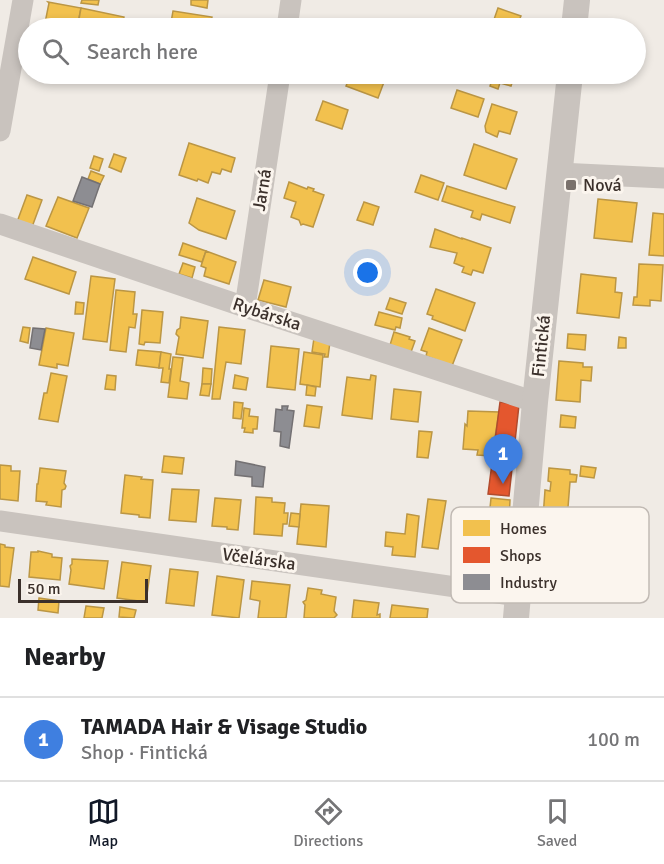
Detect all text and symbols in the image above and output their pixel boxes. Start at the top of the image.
search box [18,18,646,84]
icon: search [39,35,72,68]
text: Search here [87,38,198,65]
street label: Jarná [248,167,276,213]
place label: Nová [583,174,622,196]
marker: Nová [564,178,578,192]
your location [353,258,382,287]
street label: Rybárska [230,293,304,335]
street label: Fintická [527,314,555,378]
pin: 1 [484,434,522,484]
legend [451,507,649,603]
text: Homes [500,519,547,539]
street label: Včelárska [221,543,297,575]
text: Shops [500,546,541,566]
text: Industry [500,573,558,593]
scale bar [18,576,148,604]
text: 50 m [27,579,61,599]
text: Nearby [24,641,105,673]
text: TAMADA Hair & Visage Studio [81,713,367,740]
text: 1 [38,727,49,752]
text: 100 m [587,727,640,752]
text: Shop · Fintická [81,740,208,765]
tab: Map [87,795,120,851]
tab: Directions [293,795,363,851]
tab: Saved [537,795,577,851]

